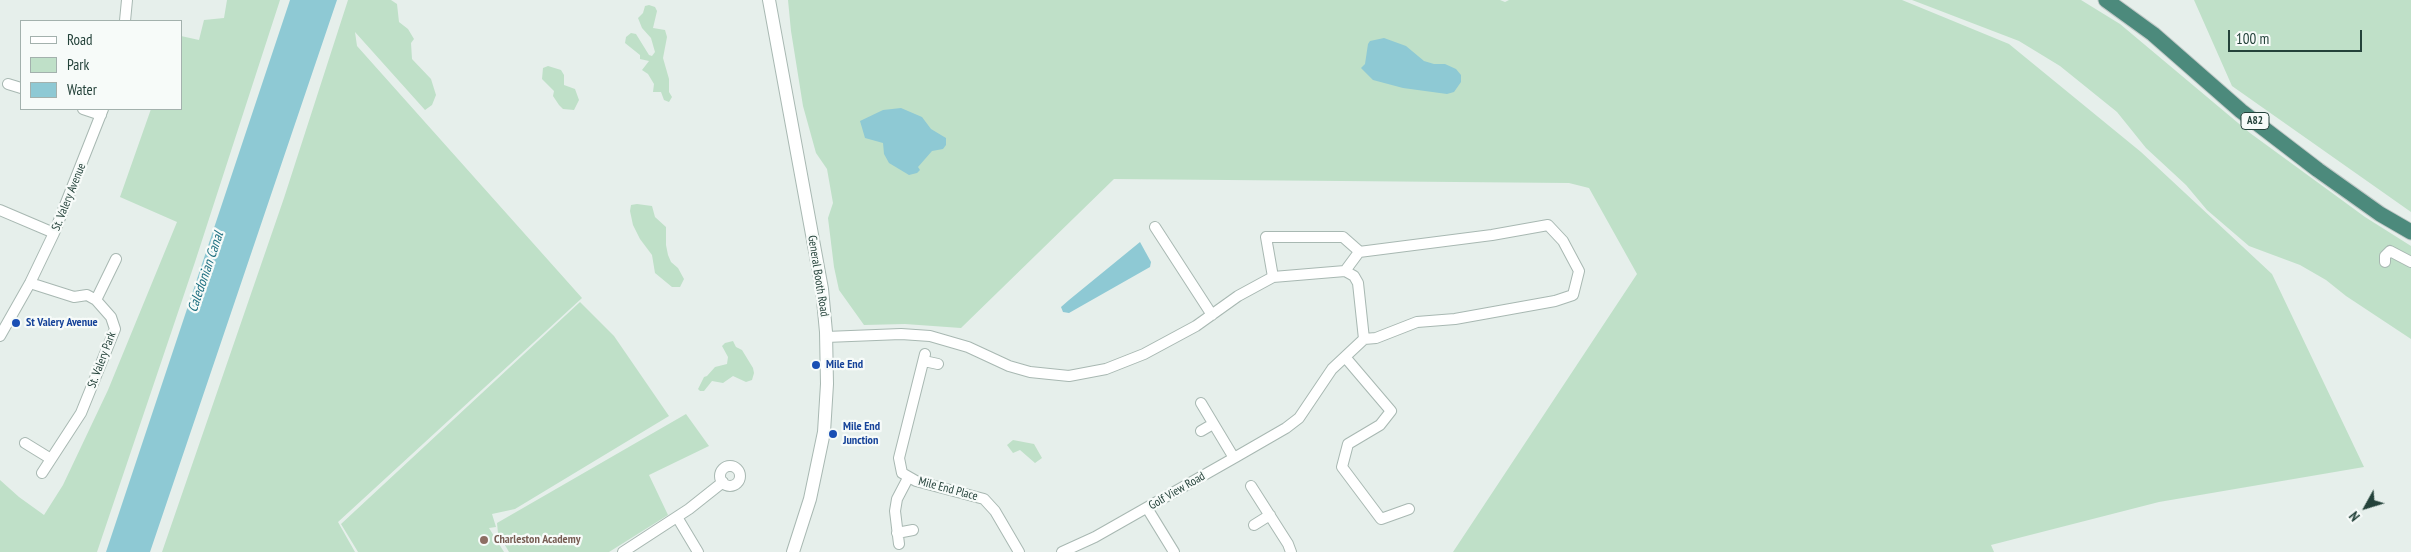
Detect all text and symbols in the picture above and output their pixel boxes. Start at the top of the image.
legend [20,20,182,110]
scale bar [2231,20,2365,52]
text: 100 m [2236,29,2269,48]
text: Road [67,30,93,49]
text: Park [67,55,89,74]
text: Water [67,80,97,99]
road number: A82 [2241,112,2269,130]
street label: St. Valery Avenue [49,161,89,233]
water label: Caledonian Canal [184,230,228,314]
street label: General Booth Road [804,234,832,318]
place label: St Valery Avenue [26,316,98,330]
marker: St Valery Avenue [10,317,22,329]
street label: St. Valery Park [85,330,119,390]
place label: Mile End [826,358,863,372]
marker: Mile End [810,359,822,371]
place label: Mile End Junction [843,420,880,448]
marker: Mile End Junction [827,428,839,440]
street label: Golf View Road [1146,469,1208,513]
street label: Mile End Place [917,474,979,504]
north arrow [2341,482,2391,532]
text: N [2345,508,2364,525]
place label: Charleston Academy [494,533,580,547]
marker: Charleston Academy [478,534,490,546]

